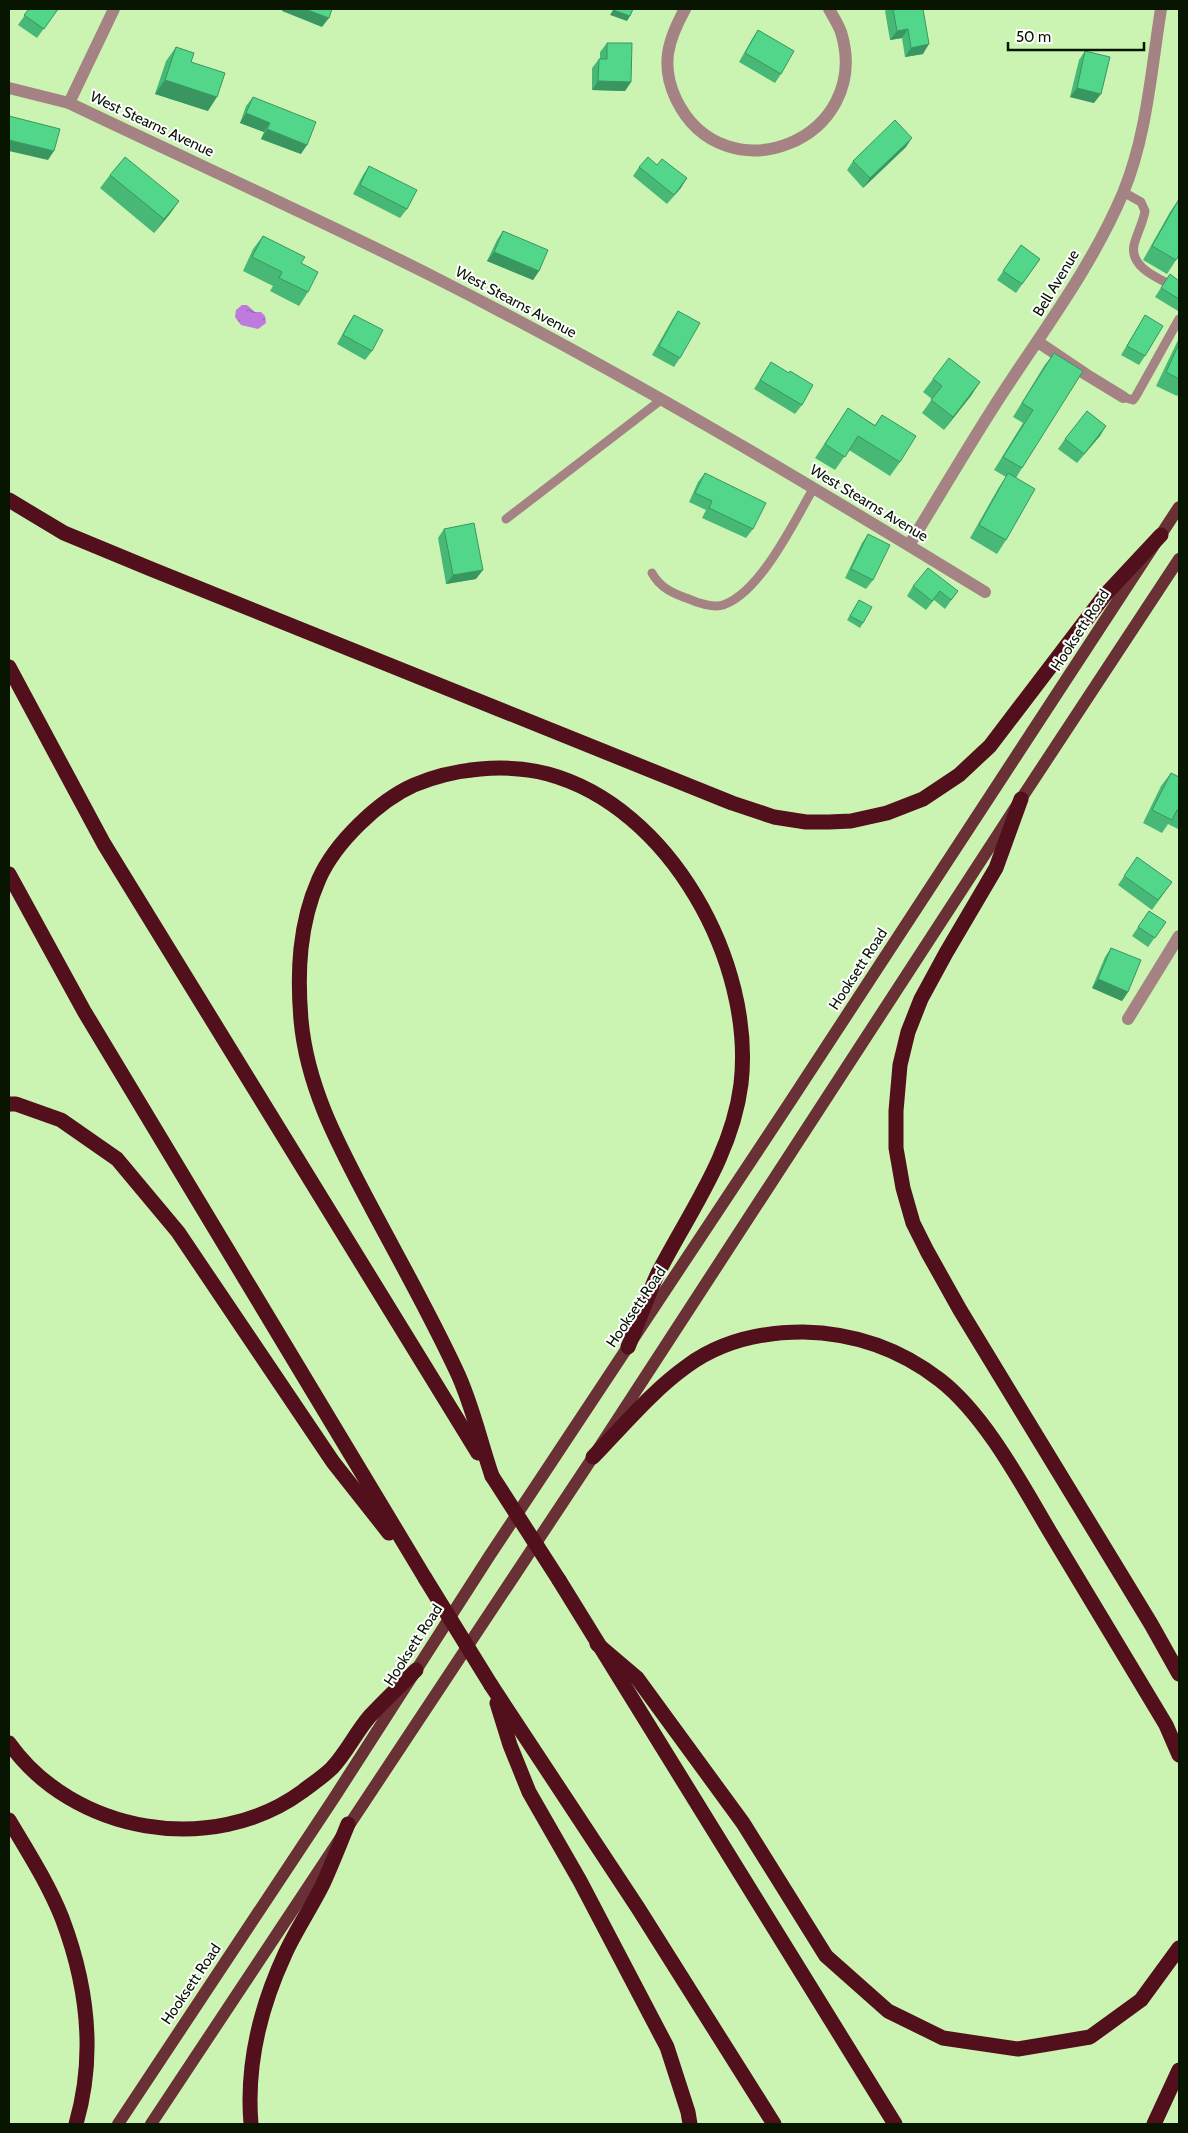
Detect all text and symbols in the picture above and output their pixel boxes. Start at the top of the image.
scale bar [1008,20,1144,52]
text: 50 m [1016,28,1051,46]
street label: West Stearns Avenue [87,87,217,161]
street label: Bell Avenue [1029,246,1083,320]
street label: West Stearns Avenue [452,262,580,342]
street label: West Stearns Avenue [807,461,932,546]
street label: Hooksett Road [1047,586,1113,674]
street label: Hooksett Road [825,925,891,1013]
street label: Hooksett Road [602,1263,670,1351]
street label: Hooksett Road [380,1601,446,1689]
street label: Hooksett Road [157,1940,225,2028]

